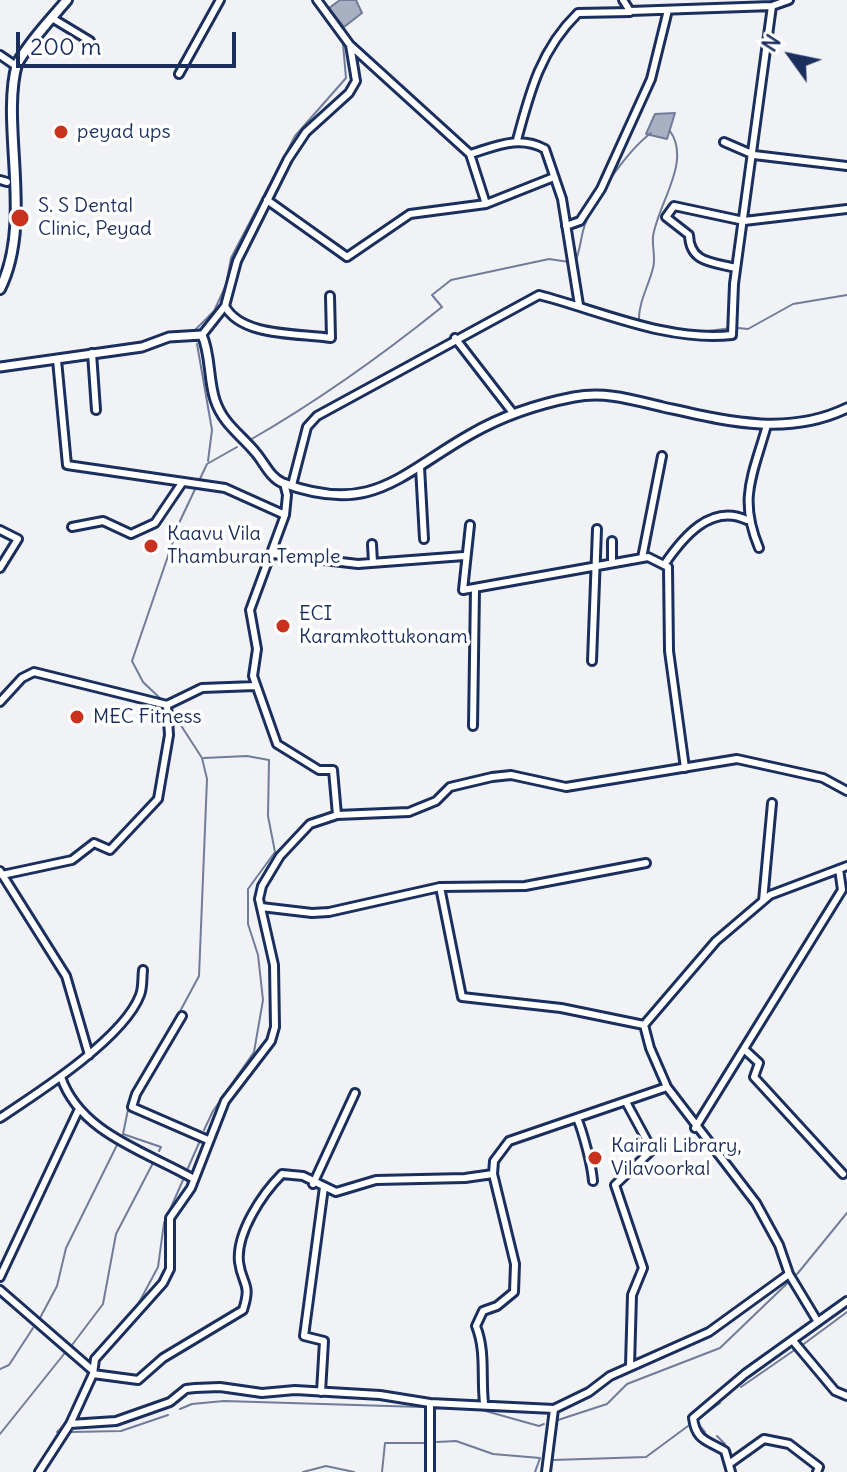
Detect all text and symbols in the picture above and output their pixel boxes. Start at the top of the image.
scale bar [20,16,240,66]
north arrow [751,16,831,96]
text: N [755,29,787,57]
text: 200 m [30,31,102,61]
place label: peyad ups [77,120,171,144]
marker: peyad ups [52,123,70,141]
place label: S. S Dental Clinic, Peyad [38,194,152,241]
marker: S. S Dental Clinic, Peyad [9,207,31,229]
place label: Kaavu Vila Thamburan Temple [167,522,340,569]
marker: Kaavu Vila Thamburan Temple [142,537,160,555]
place label: ECI Karamkottukonam [299,602,468,649]
marker: ECI Karamkottukonam [274,617,292,635]
place label: MEC Fitness [93,705,202,729]
marker: MEC Fitness [68,708,86,726]
place label: Kairali Library, Vilavoorkal [611,1134,742,1181]
marker: Kairali Library, Vilavoorkal [586,1149,604,1167]

